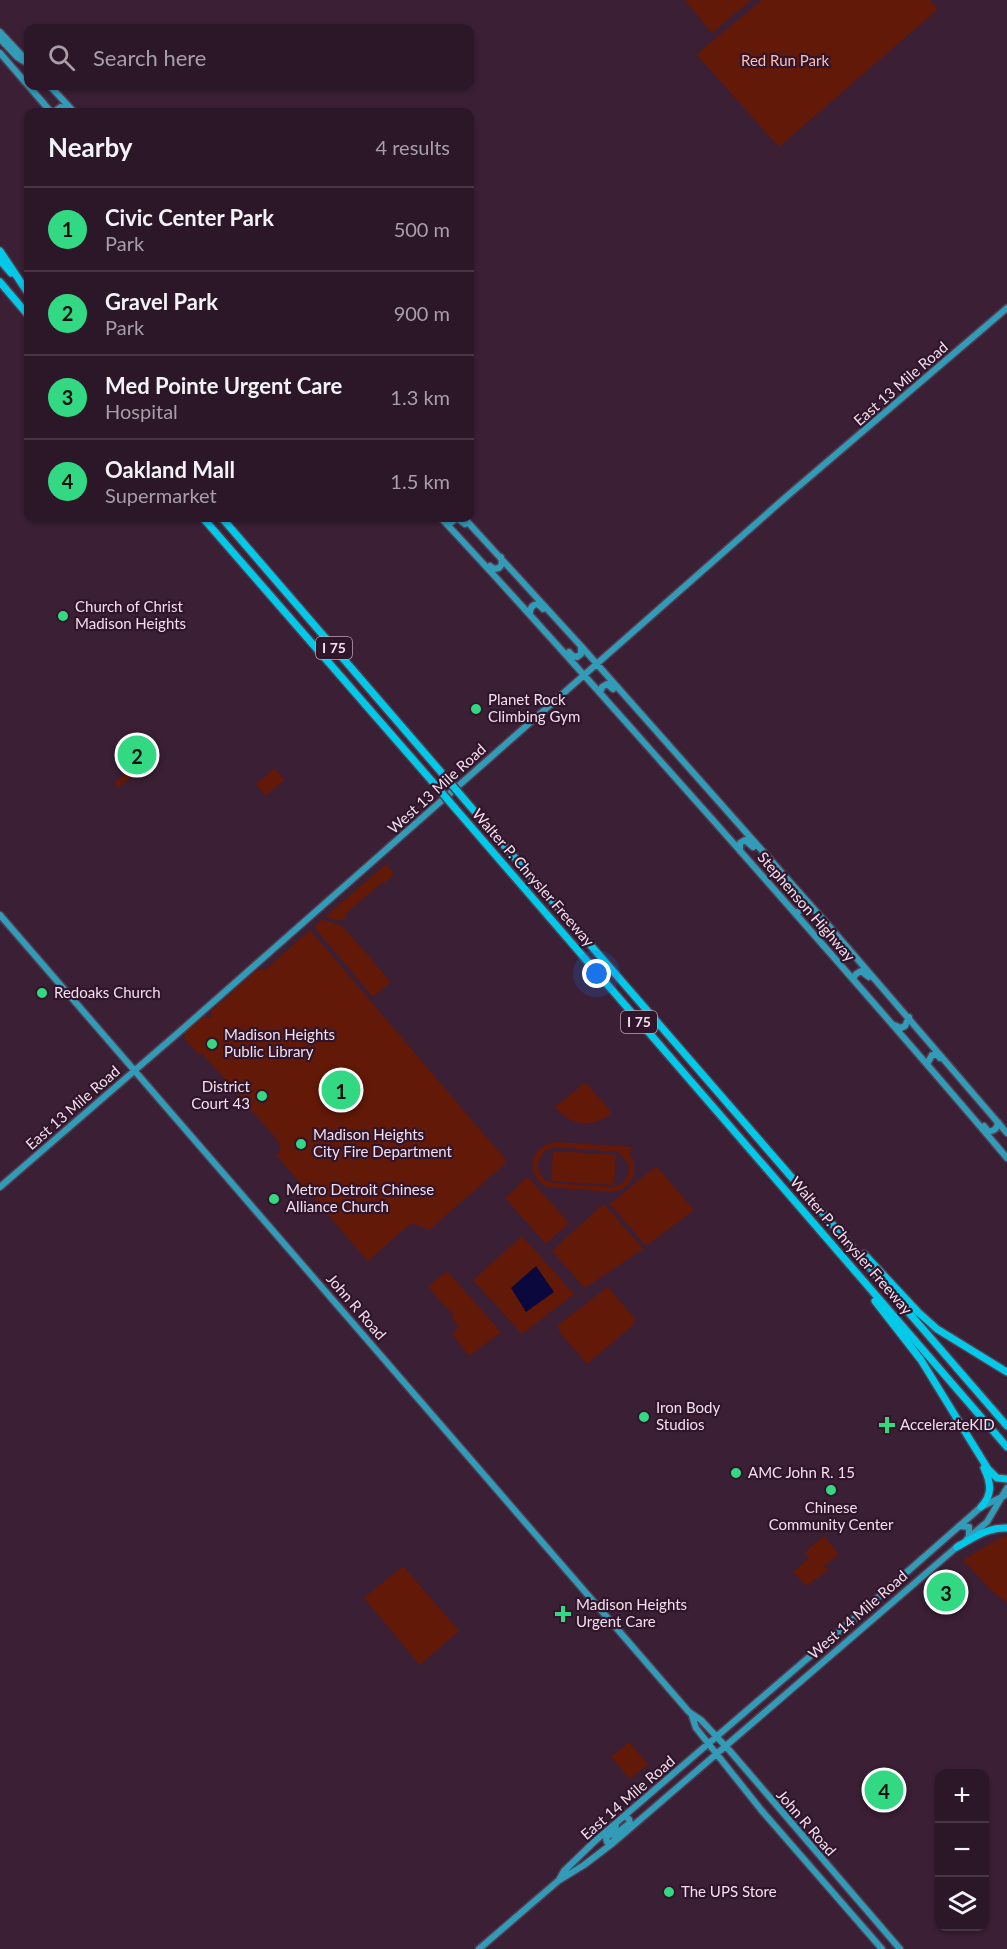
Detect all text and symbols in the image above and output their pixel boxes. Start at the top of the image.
search box [24,24,474,90]
icon: search [45,41,78,74]
text: Search here [93,44,206,71]
park label: Red Run Park [741,51,829,69]
text: Nearby [48,131,133,163]
text: 4 results [375,135,450,159]
text: Civic Center Park [105,204,274,231]
text: 1 [62,217,73,241]
text: 500 m [394,217,450,241]
text: Park [105,231,144,255]
text: Gravel Park [105,288,218,315]
text: 2 [62,301,73,325]
text: 900 m [394,301,450,325]
text: Park [105,315,144,339]
street label: East 13 Mile Road [850,337,951,429]
text: Med Pointe Urgent Care [105,372,342,399]
text: 3 [62,385,73,409]
text: 1.3 km [390,385,450,409]
text: Hospital [105,399,178,423]
text: Oakland Mall [105,456,235,483]
text: 4 [62,469,73,493]
text: 1.5 km [390,469,450,493]
text: Supermarket [105,483,217,507]
place label: Church of Christ Madison Heights [75,597,186,632]
marker: Church of Christ Madison Heights [56,609,70,623]
road number: I 75 [316,637,352,659]
place label: Planet Rock Climbing Gym [488,690,580,725]
marker: Planet Rock Climbing Gym [469,702,483,716]
pin: 2 [118,732,156,777]
street label: West 13 Mile Road [384,740,489,837]
street label: Walter P. Chrysler Freeway [469,805,599,950]
street label: Stephenson Highway [754,848,859,965]
your location [582,959,611,988]
place label: Redoaks Church [54,983,161,1001]
marker: Redoaks Church [35,986,49,1000]
road number: I 75 [621,1011,657,1033]
place label: Madison Heights Public Library [224,1025,335,1060]
marker: Madison Heights Public Library [205,1037,219,1051]
street label: East 13 Mile Road [22,1061,123,1153]
pin: 1 [322,1068,360,1112]
place label: District Court 43 [191,1077,251,1112]
marker: District Court 43 [255,1089,269,1103]
place label: Madison Heights City Fire Department [313,1125,453,1160]
marker: Madison Heights City Fire Department [294,1137,308,1151]
street label: Walter P. Chrysler Freeway [787,1173,917,1318]
place label: Metro Detroit Chinese Alliance Church [286,1180,434,1215]
marker: Metro Detroit Chinese Alliance Church [267,1192,281,1206]
street label: John R Road [323,1270,390,1343]
place label: Iron Body Studios [656,1398,720,1433]
marker: Iron Body Studios [637,1410,651,1424]
place label: AccelerateKID [900,1415,995,1433]
marker: AccelerateKID [878,1416,896,1434]
place label: AMC John R. 15 [748,1463,855,1481]
marker: AMC John R. 15 [729,1466,743,1480]
marker: Chinese Community Center [824,1483,838,1497]
place label: Chinese Community Center [769,1498,894,1533]
street label: West 14 Mile Road [804,1566,911,1662]
pin: 3 [926,1570,966,1614]
place label: Madison Heights Urgent Care [576,1595,687,1630]
marker: Madison Heights Urgent Care [554,1605,572,1623]
street label: East 14 Mile Road [577,1751,678,1843]
pin: 4 [864,1768,904,1812]
map controls [935,1769,989,1931]
button: + [935,1769,989,1823]
street label: John R Road [773,1786,840,1859]
button: − [935,1823,989,1877]
button: layers [935,1877,989,1931]
place label: The UPS Store [681,1882,777,1900]
marker: The UPS Store [662,1885,676,1899]

